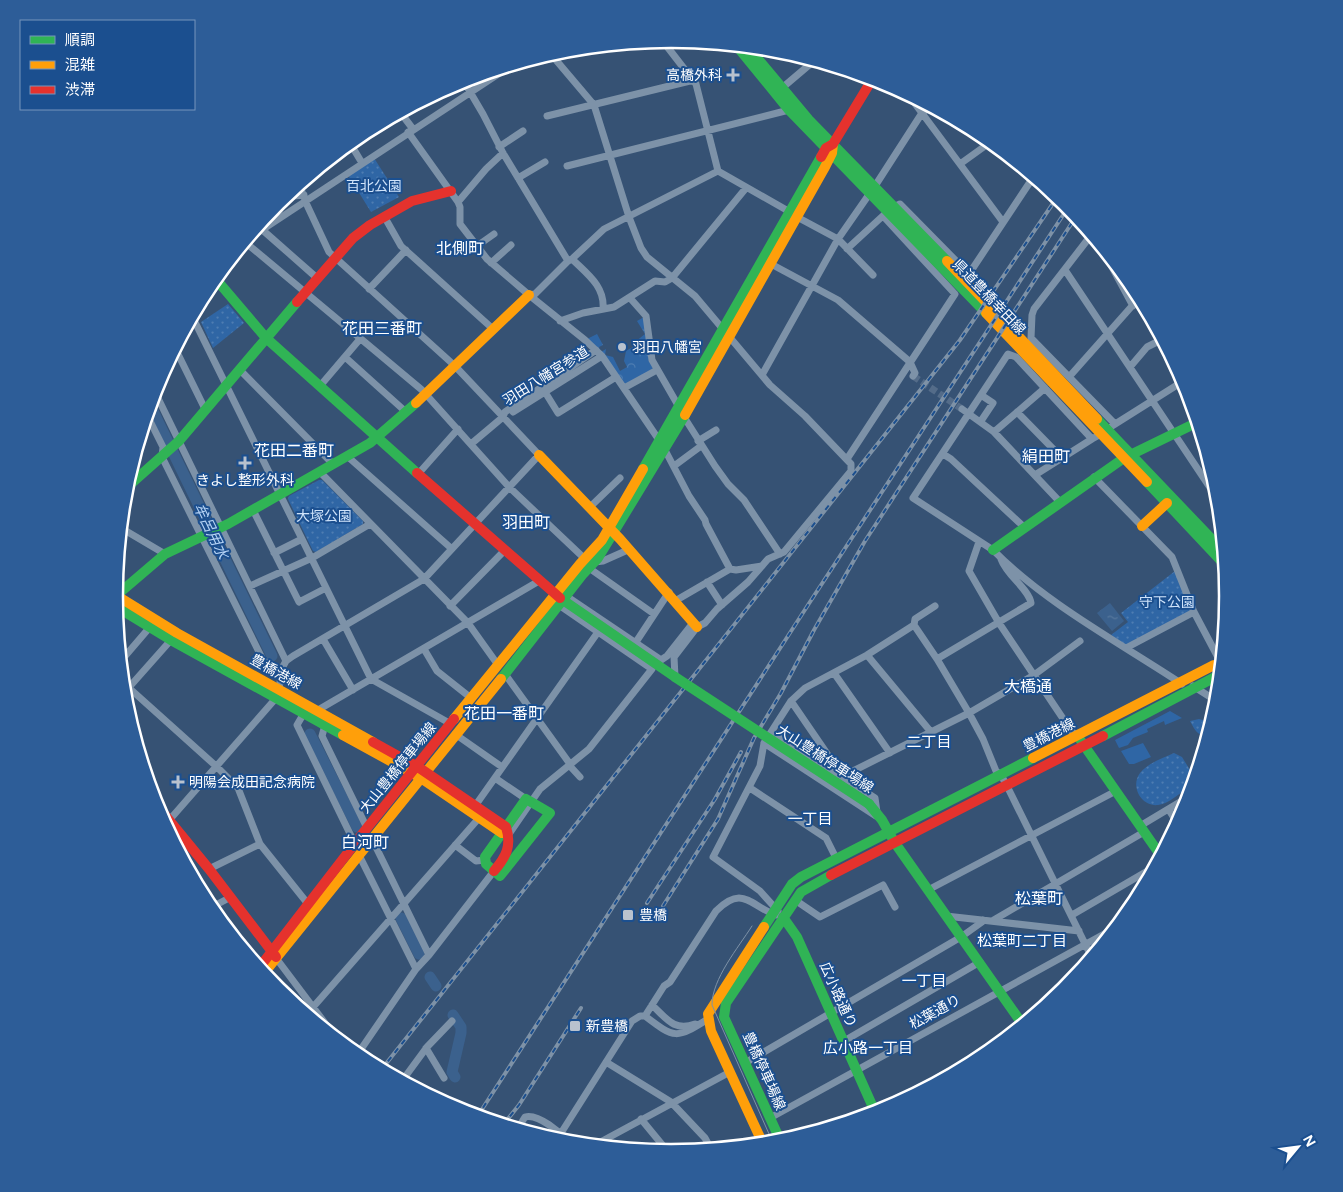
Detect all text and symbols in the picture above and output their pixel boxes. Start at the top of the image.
legend [20,20,195,110]
text: 順調 [65,31,95,49]
text: 混雑 [65,56,95,74]
place label: 高橋外科 [666,67,722,84]
marker: 高橋外科 [726,68,740,82]
text: 渋滞 [65,81,95,99]
park label: 百北公園 [346,178,402,195]
district label: 北側町 [436,239,484,258]
street label: 県道豊橋幸田線 [949,256,1029,338]
district label: 花田三番町 [342,319,422,338]
place label: 羽田八幡宮 [632,339,702,356]
marker: 羽田八幡宮 [616,341,628,353]
street label: 羽田八幡宮参道 [500,343,592,409]
district label: 花田二番町 [254,441,334,460]
district label: 絹田町 [1022,447,1070,466]
marker: きよし整形外科 [238,456,252,470]
place label: きよし整形外科 [196,472,294,489]
water label: 牟呂用水 [190,500,233,564]
park label: 大塚公園 [296,508,352,525]
district label: 羽田町 [502,513,550,532]
park label: 守下公園 [1139,594,1195,611]
street label: 豊橋港線 [247,651,305,693]
district label: 大橋通 [1004,677,1052,696]
district label: 花田一番町 [464,704,544,723]
street label: 豊橋港線 [1020,715,1078,755]
street label: 大山豊橋停車場線 [356,719,440,817]
street label: 大山豊橋停車場線 [773,721,877,797]
district label: 二丁目 [906,733,952,751]
place label: 明陽会成田記念病院 [189,774,315,791]
marker: 明陽会成田記念病院 [171,775,185,789]
district label: 一丁目 [787,810,833,828]
district label: 白河町 [341,833,389,852]
district label: 松葉町 [1015,889,1063,908]
place label: 豊橋 [639,907,667,924]
marker: 豊橋 [621,908,635,922]
district label: 松葉町二丁目 [977,932,1067,950]
street label: 広小路通り [816,960,860,1030]
district label: 一丁目 [901,972,947,990]
street label: 松葉通り [906,991,964,1033]
place label: 新豊橋 [586,1018,628,1035]
marker: 新豊橋 [568,1019,582,1033]
street label: 豊橋停車場線 [739,1029,789,1113]
district label: 広小路一丁目 [823,1039,913,1057]
north arrow [1273,1122,1323,1172]
text: N [1299,1132,1319,1150]

